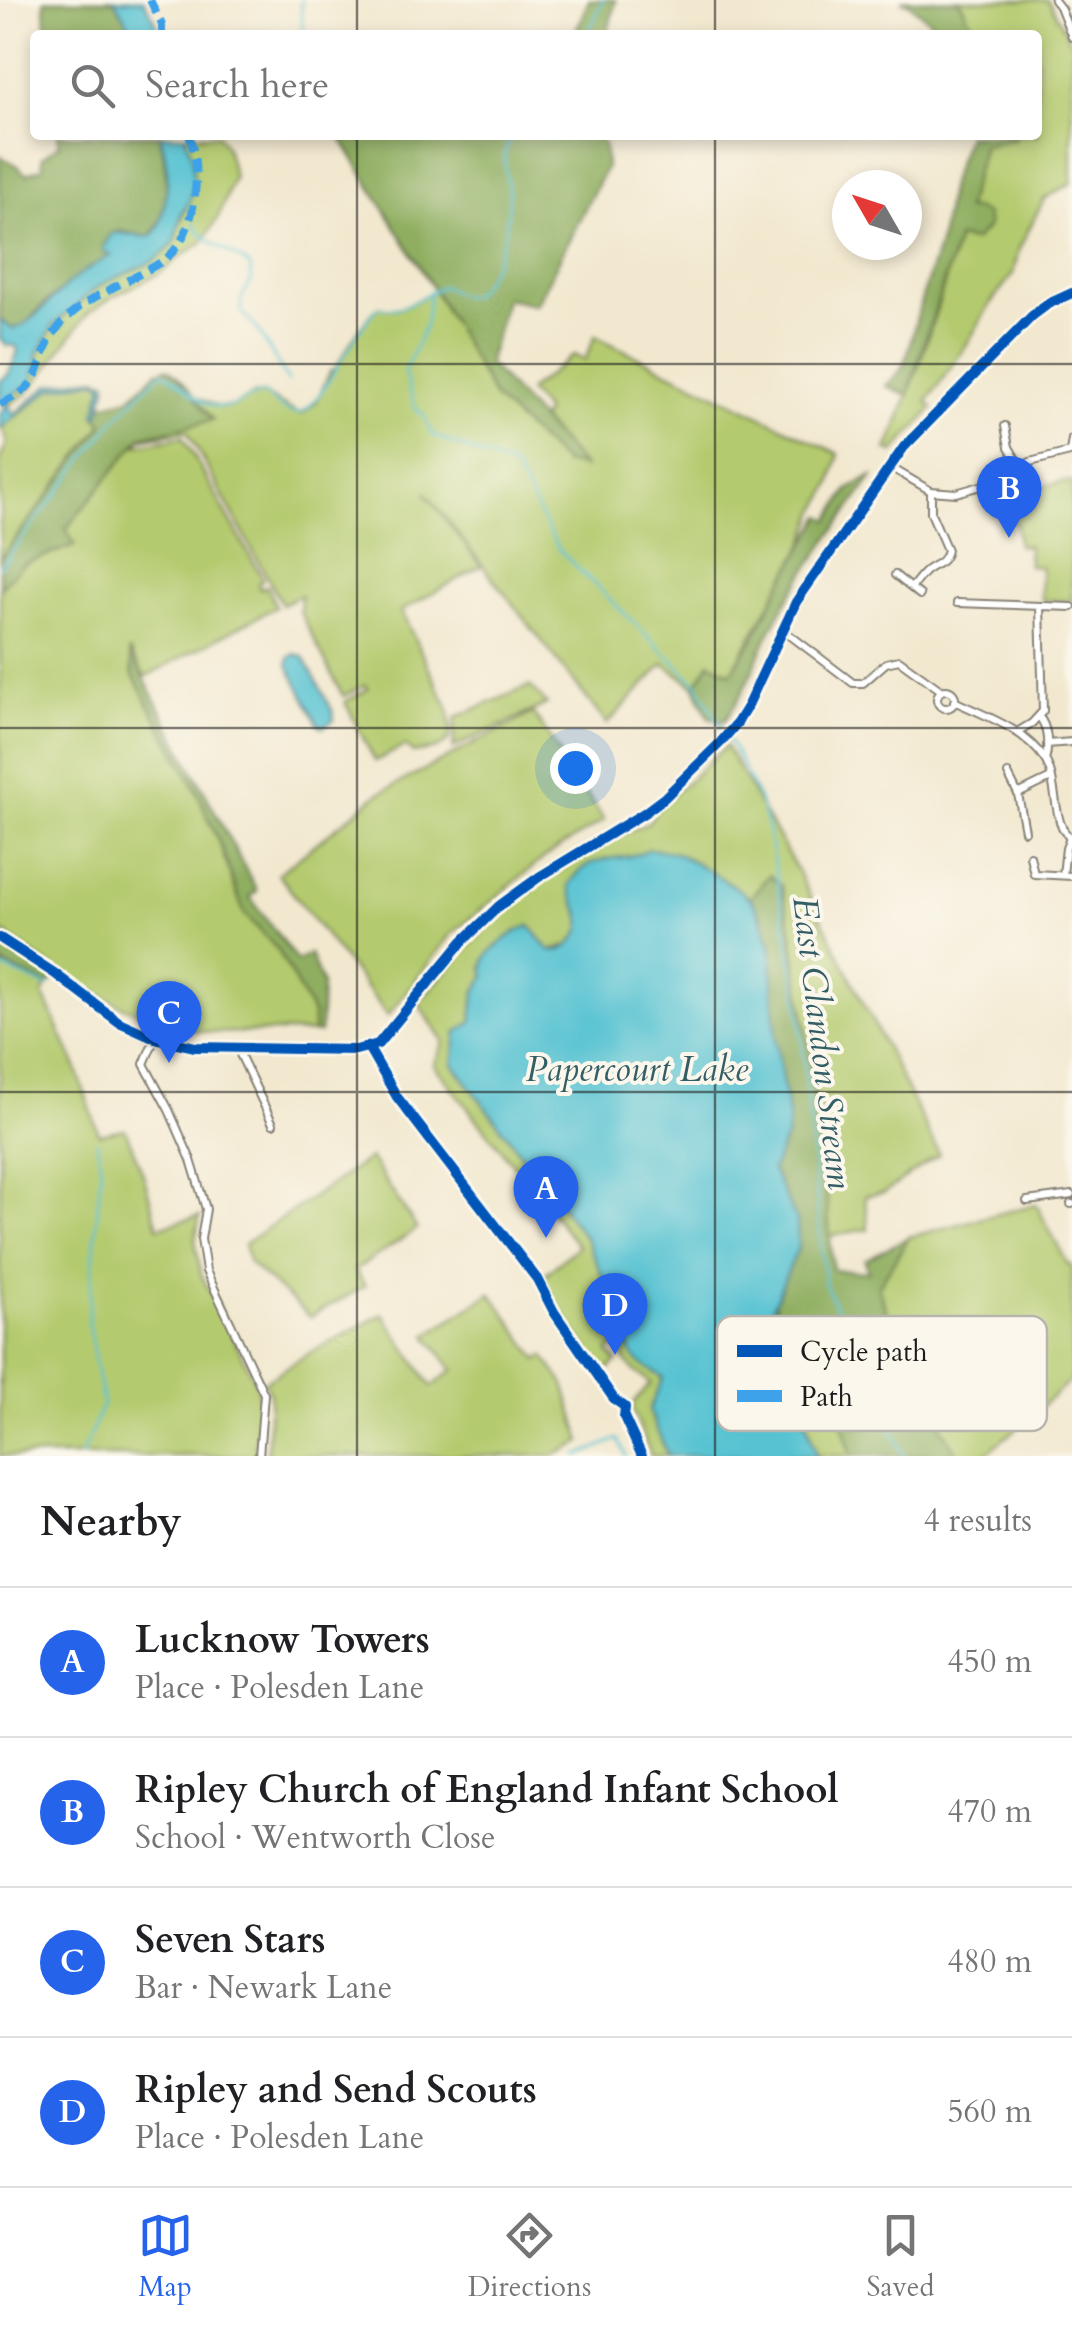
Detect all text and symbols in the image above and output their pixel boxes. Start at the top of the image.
search box [30,30,1042,140]
icon: search [65,58,120,113]
text: Search here [145,59,329,111]
north arrow [832,170,922,260]
pin: B [976,456,1042,538]
your location [550,743,601,794]
water label: East Clandon Stream [780,894,864,1192]
pin: C [136,980,202,1063]
water label: Papercourt Lake [526,1046,749,1094]
pin: A [514,1156,578,1238]
pin: D [582,1272,648,1355]
legend [717,1316,1047,1431]
text: Cycle path [800,1333,928,1371]
text: Path [800,1378,853,1416]
text: Nearby [40,1493,182,1550]
text: 4 results [924,1499,1032,1543]
text: Lucknow Towers [135,1614,430,1666]
text: A [60,1640,85,1684]
text: 450 m [947,1640,1032,1684]
text: Place · Polesden Lane [135,1666,424,1710]
text: Ripley Church of England Infant School [135,1764,839,1816]
text: B [61,1790,84,1834]
text: 470 m [947,1790,1032,1834]
text: School · Wentworth Close [135,1816,495,1860]
text: Seven Stars [135,1914,326,1966]
text: C [60,1940,85,1984]
text: 480 m [947,1940,1032,1984]
text: Bar · Newark Lane [135,1966,392,2010]
text: Ripley and Send Scouts [135,2064,537,2116]
text: D [59,2090,86,2134]
text: 560 m [947,2090,1032,2134]
text: Place · Polesden Lane [135,2116,424,2160]
tab: Map [138,2208,193,2306]
tab: Directions [468,2208,591,2306]
tab: Saved [866,2208,934,2306]

